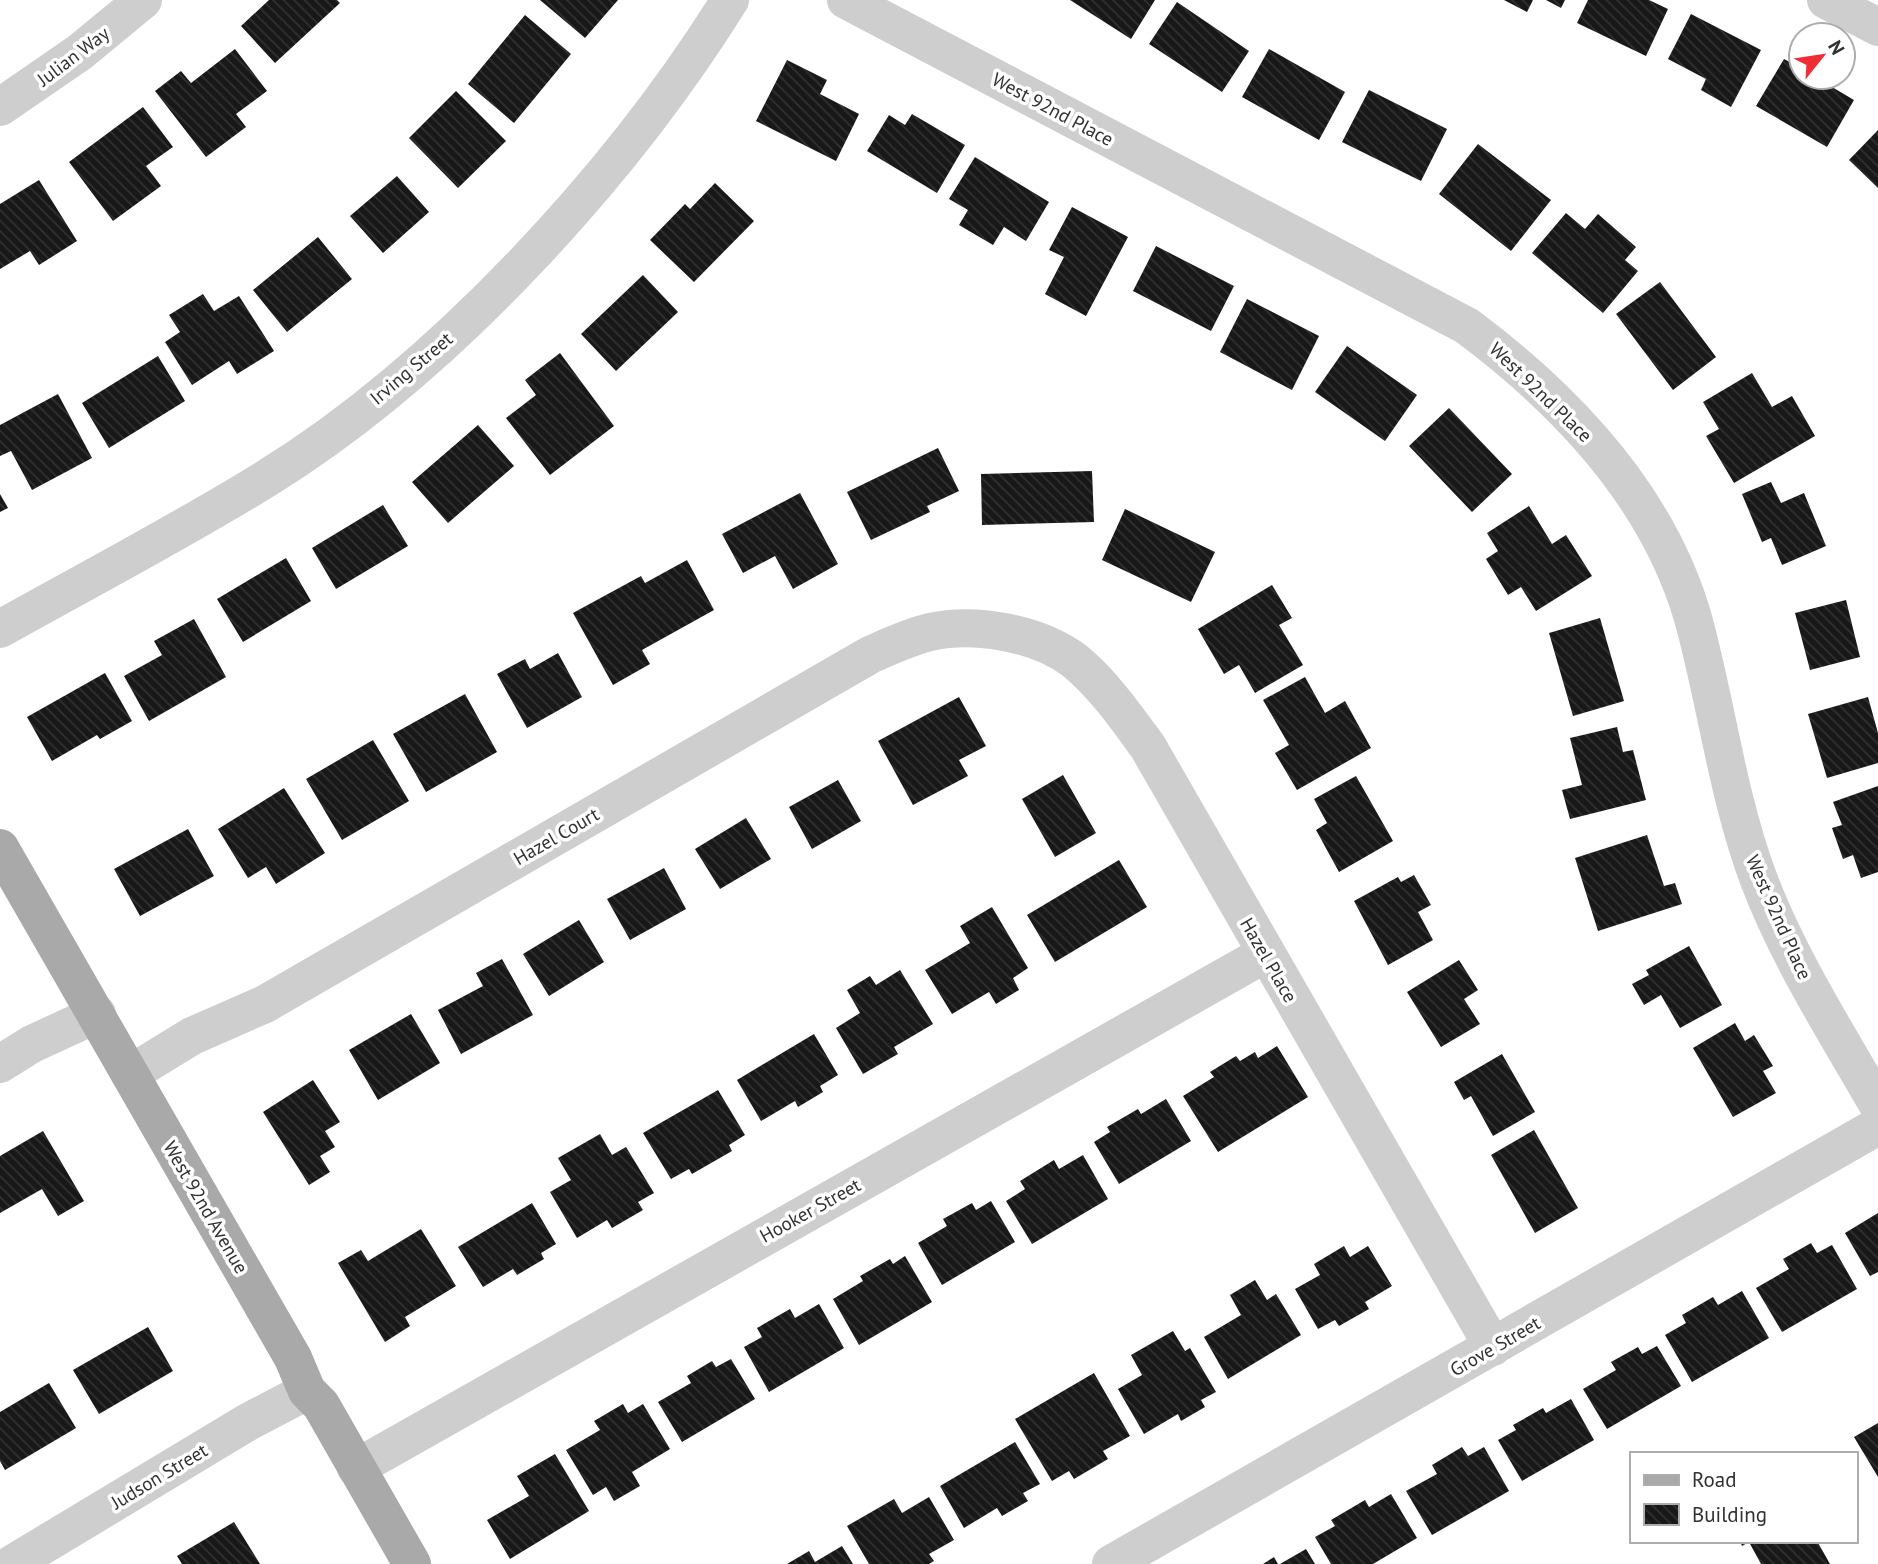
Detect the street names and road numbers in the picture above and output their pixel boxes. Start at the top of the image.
street label: Julian Way [31,21,114,92]
street label: West 92nd Place [988,67,1118,151]
street label: Irving Street [365,326,458,409]
street label: West 92nd Place [1485,337,1597,447]
street label: Hazel Court [509,802,604,870]
street label: West 92nd Place [1741,851,1817,983]
street label: Hazel Place [1235,913,1303,1007]
street label: West 92nd Avenue [158,1136,254,1278]
street label: Hooker Street [755,1172,865,1248]
street label: Grove Street [1446,1310,1545,1381]
street label: Judson Street [106,1438,212,1515]

